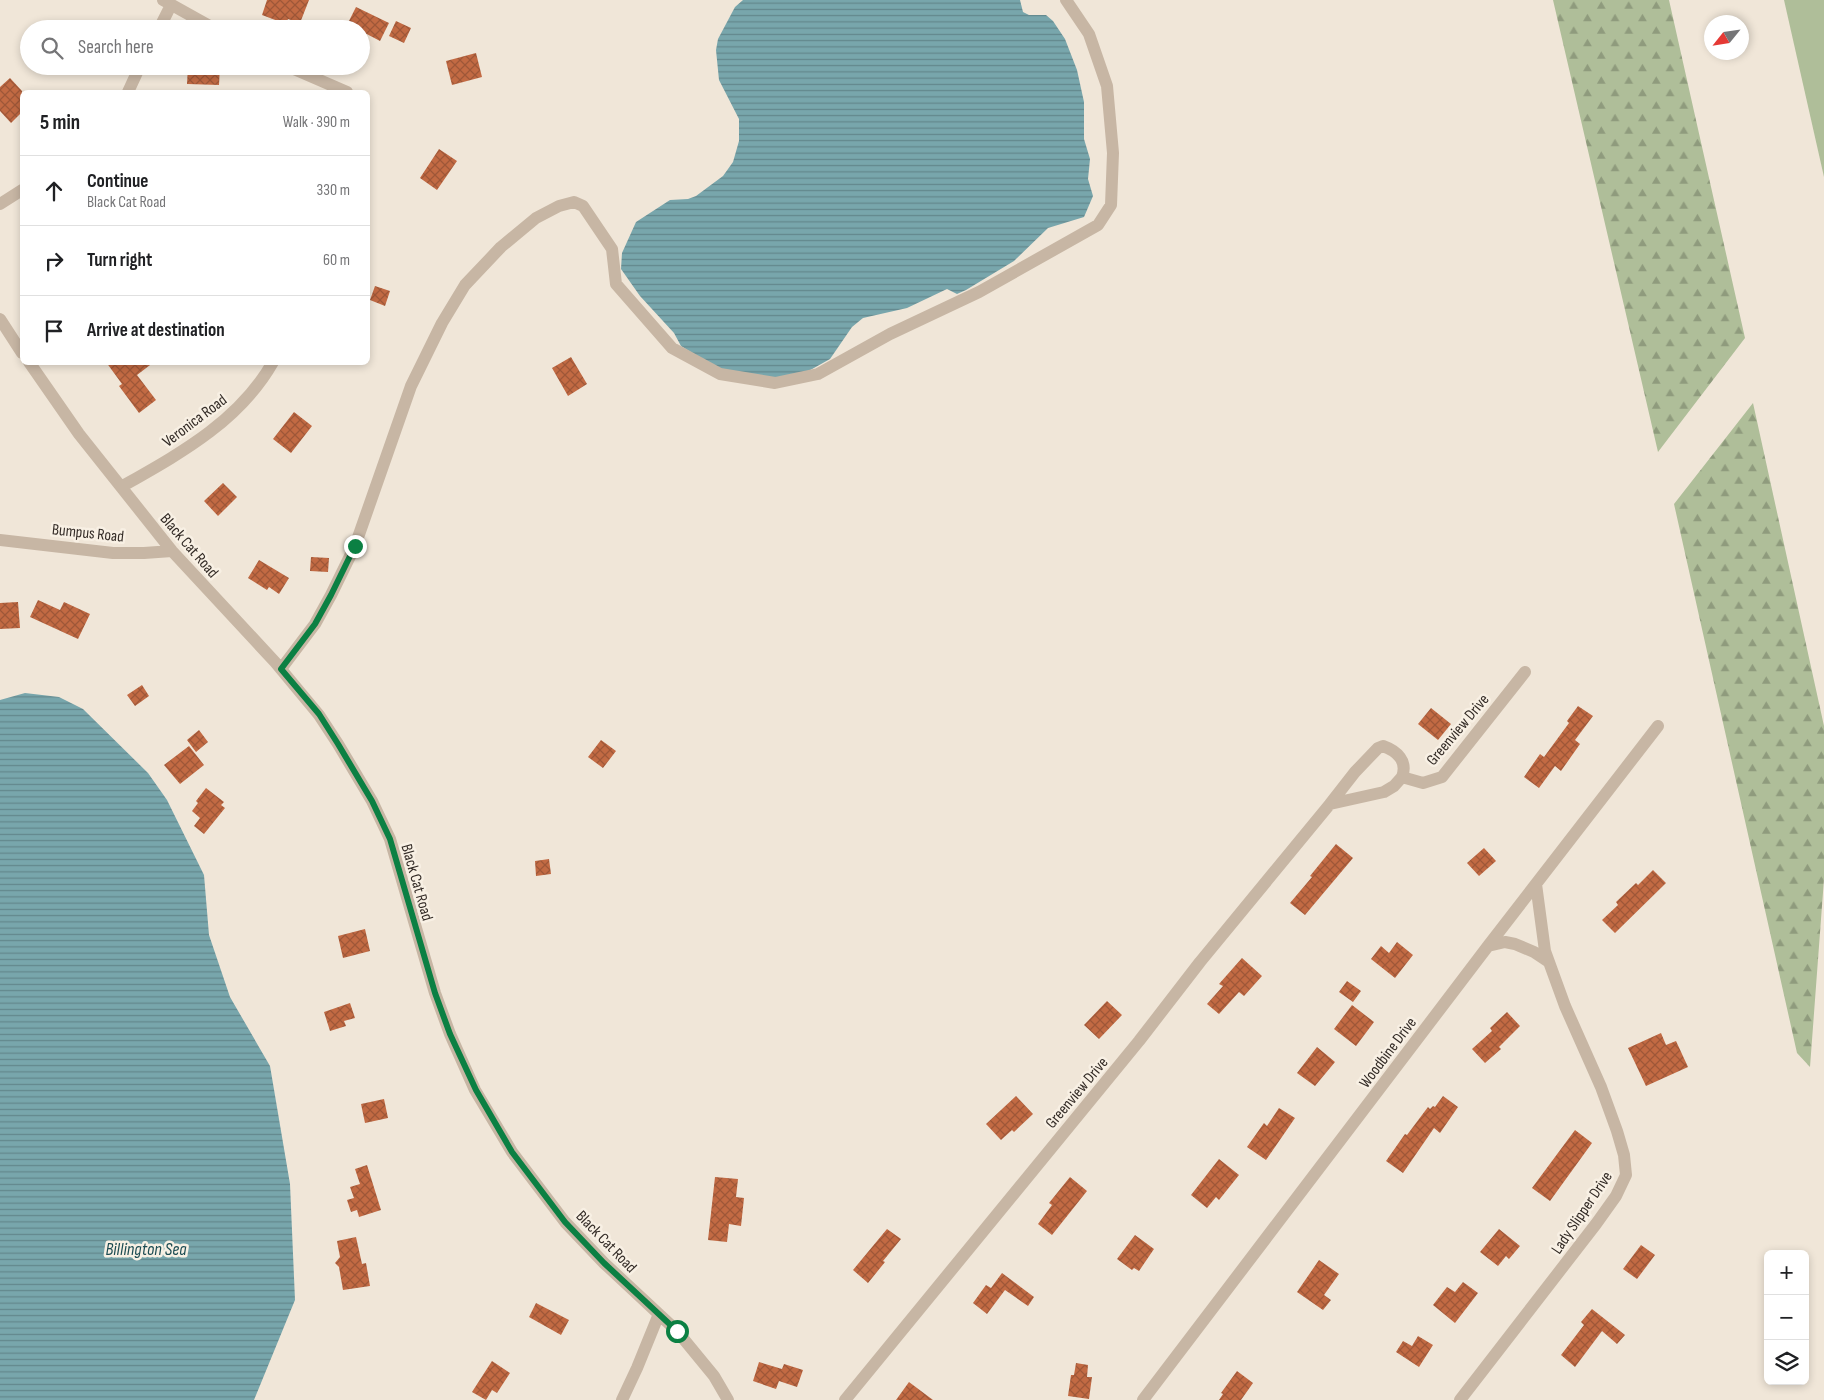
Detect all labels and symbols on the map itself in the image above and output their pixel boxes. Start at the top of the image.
north arrow [1704,15,1749,60]
street label: Veronica Road [159,391,231,452]
street label: Black Cat Road [156,510,222,582]
street label: Bumpus Road [51,520,125,547]
route end [344,535,367,558]
street label: Greenview Drive [1423,691,1493,769]
street label: Black Cat Road [397,842,437,923]
street label: Woodbine Drive [1355,1014,1421,1092]
street label: Greenview Drive [1042,1054,1112,1132]
street label: Lady Slipper Drive [1548,1168,1617,1258]
street label: Black Cat Road [572,1207,640,1277]
water label: Billington Sea [106,1239,187,1260]
route start [666,1320,689,1343]

